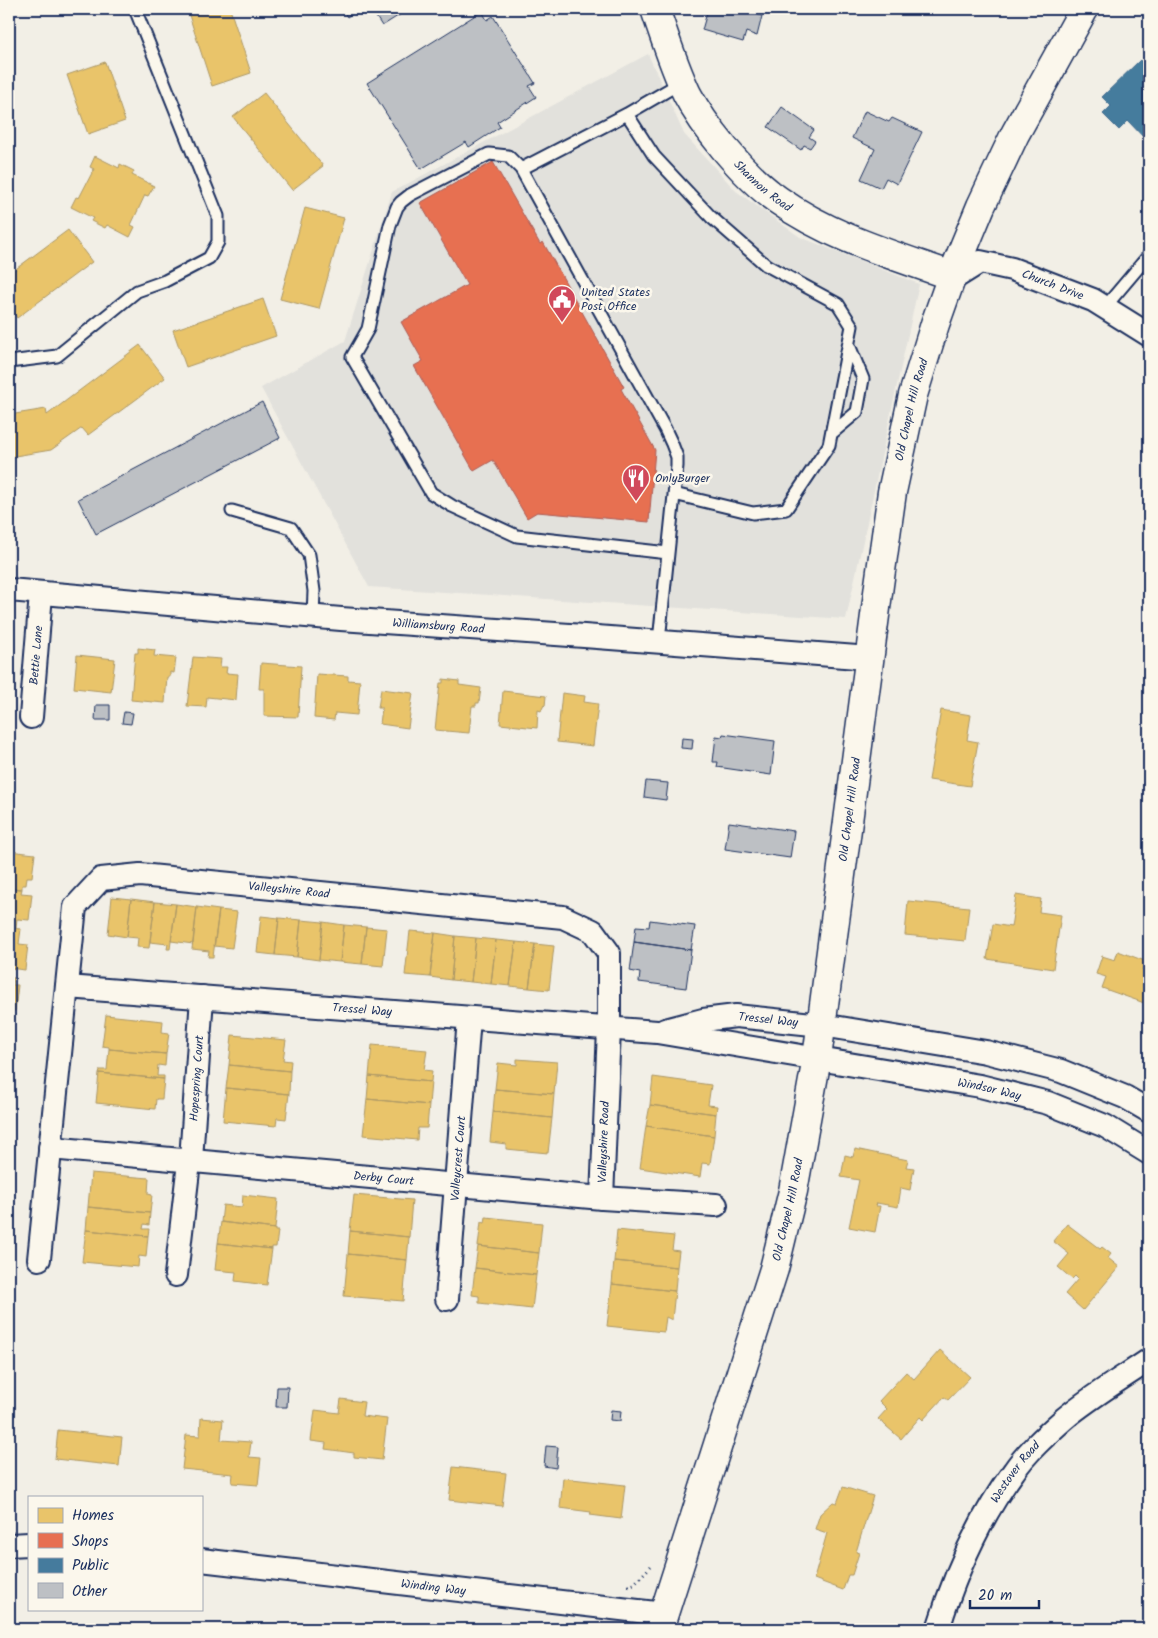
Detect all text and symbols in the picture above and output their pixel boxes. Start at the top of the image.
street label: Shannon Road [729,155,797,217]
street label: Church Drive [1019,264,1087,305]
place label: United States Post Office [581,283,650,316]
public building icon: United States Post Office [547,284,577,323]
street label: Old Chapel Hill Road [890,355,934,463]
restaurant icon: OnlyBurger [621,463,651,502]
place label: OnlyBurger [655,469,711,488]
street label: Williamsburg Road [392,613,486,639]
street label: Bettie Lane [24,624,48,686]
street label: Old Chapel Hill Road [833,755,866,863]
street label: Valleyshire Road [247,876,332,903]
street label: Tressel Way [332,998,393,1021]
street label: Tressel Way [738,1007,799,1032]
street label: Hopespring Court [184,1034,209,1122]
street label: Windsor Way [956,1073,1024,1106]
street label: Valleyshire Road [593,1100,615,1183]
street label: Valleycrest Court [445,1115,471,1202]
street label: Old Chapel Hill Road [767,1156,808,1263]
street label: Derby Court [352,1166,415,1190]
street label: Westover Road [985,1436,1045,1507]
legend [28,1496,202,1610]
text: Homes [72,1504,115,1528]
text: Shops [72,1530,109,1554]
text: Public [72,1554,109,1578]
street label: Winding Way [400,1574,467,1600]
scale bar [970,1578,1039,1610]
text: Other [72,1580,108,1604]
text: 20 m [978,1584,1012,1608]

